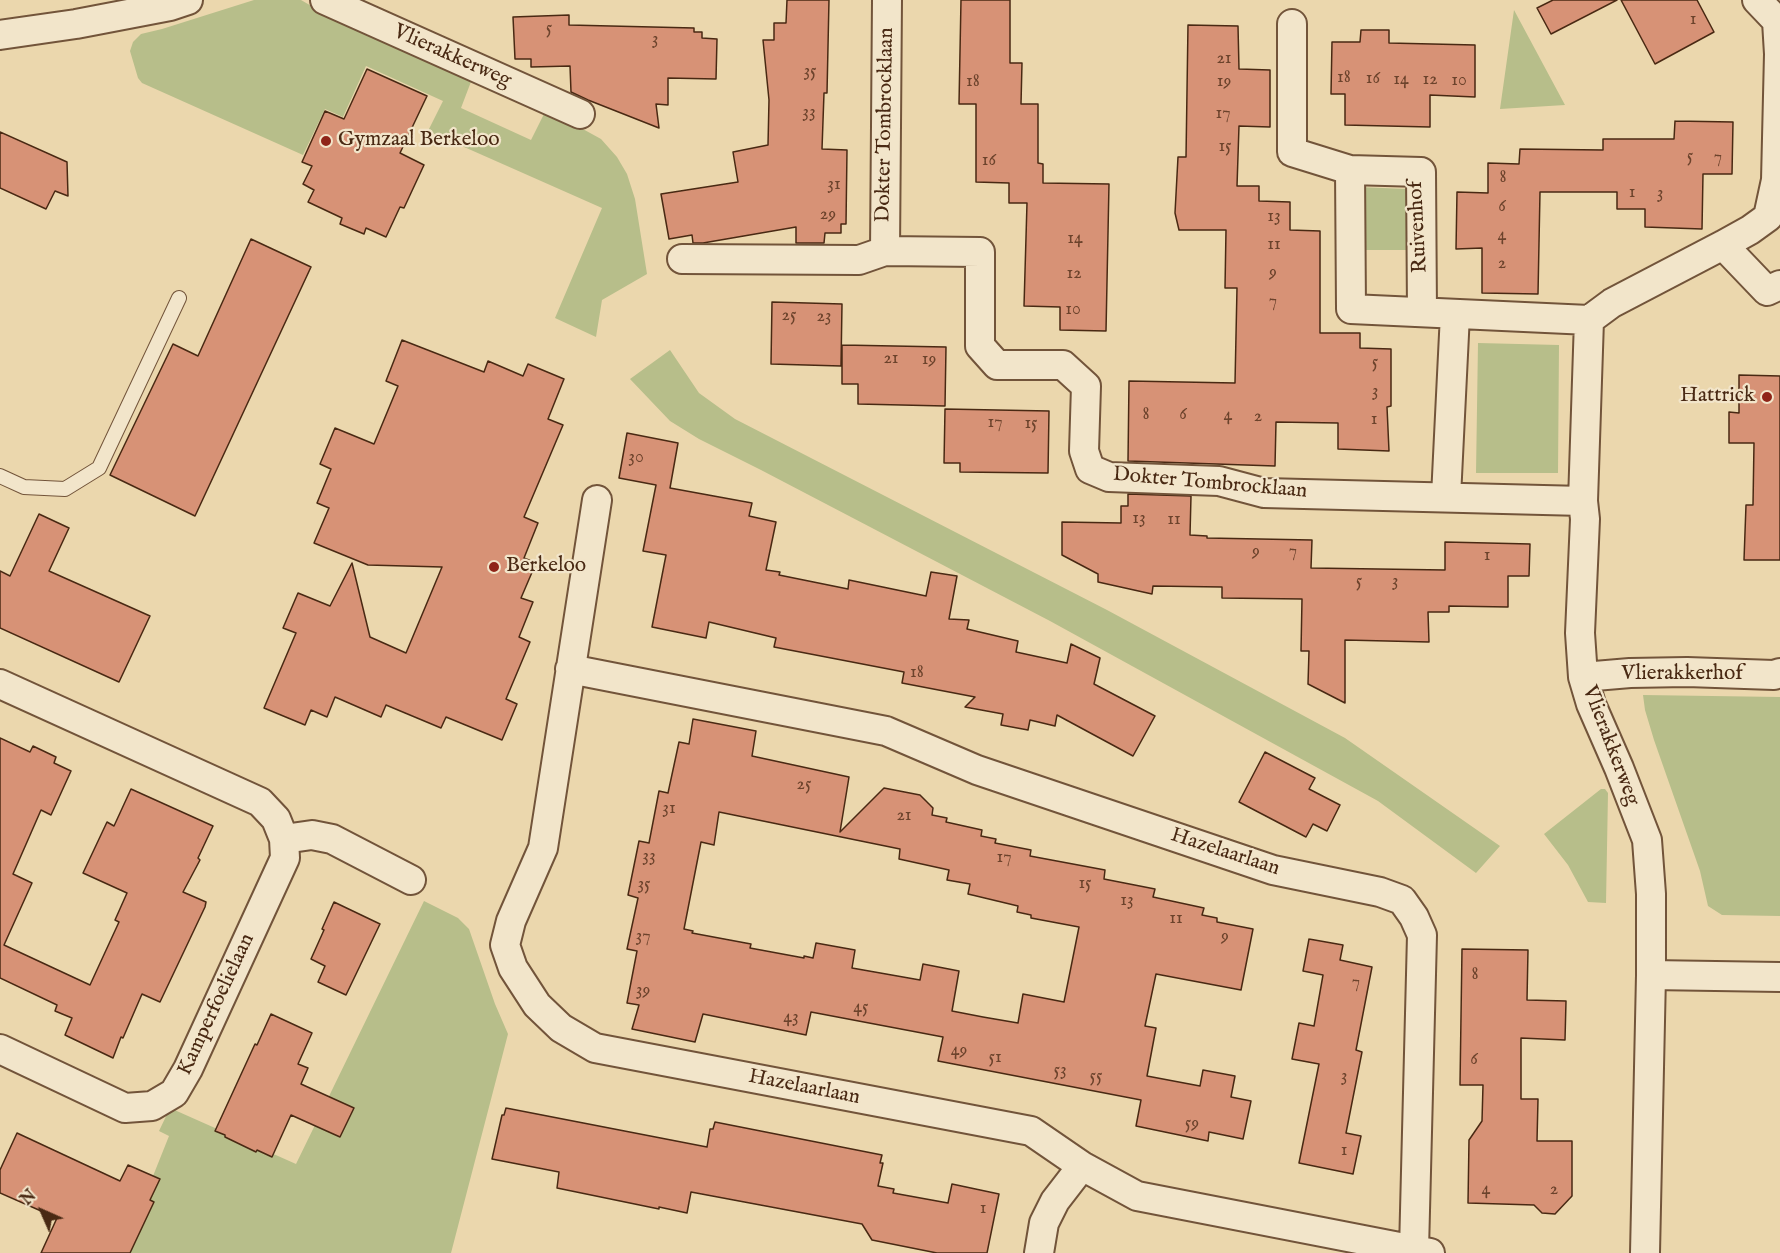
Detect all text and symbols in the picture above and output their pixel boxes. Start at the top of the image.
house number: 1 [1690,9,1696,31]
house number: 5 [546,18,552,40]
street label: Vlierakkerweg [389,20,515,94]
street label: Dokter Tombrocklaan [872,27,900,223]
house number: 3 [652,29,658,51]
house number: 21 [1216,48,1232,70]
house number: 35 [803,61,817,83]
house number: 18 [1337,67,1351,89]
house number: 16 [1366,68,1380,90]
house number: 14 [1393,69,1409,91]
house number: 12 [1422,69,1438,91]
house number: 10 [1451,70,1467,92]
house number: 18 [966,71,980,93]
house number: 19 [1217,71,1231,93]
house number: 33 [802,102,816,124]
house number: 17 [1215,103,1231,125]
place label: Gymzaal Berkeloo [338,128,500,154]
marker: Gymzaal Berkeloo [319,134,333,148]
house number: 15 [1218,136,1232,158]
house number: 5 [1687,146,1693,168]
house number: 7 [1714,147,1722,169]
house number: 16 [982,150,996,172]
house number: 8 [1499,167,1507,189]
house number: 31 [827,174,841,196]
street label: Ruivenhof [1404,180,1434,274]
house number: 1 [1629,182,1635,204]
house number: 3 [1657,183,1663,205]
house number: 6 [1498,196,1506,218]
house number: 29 [820,204,836,226]
house number: 13 [1267,206,1281,228]
house number: 4 [1498,225,1506,247]
house number: 14 [1067,228,1083,250]
house number: 11 [1267,234,1281,256]
house number: 2 [1498,253,1506,275]
house number: 9 [1269,262,1277,284]
house number: 12 [1066,263,1082,285]
house number: 7 [1269,291,1277,313]
house number: 10 [1065,299,1081,321]
house number: 25 [782,305,796,327]
house number: 23 [816,306,832,328]
house number: 21 [883,348,899,370]
house number: 19 [922,349,936,371]
house number: 5 [1372,352,1378,374]
house number: 3 [1372,381,1378,403]
place label: Hattrick [1680,384,1755,410]
marker: Hattrick [1760,390,1774,404]
house number: 8 [1142,404,1150,426]
house number: 6 [1179,404,1187,426]
house number: 4 [1224,405,1232,427]
house number: 2 [1254,406,1262,428]
house number: 1 [1371,409,1377,431]
house number: 17 [987,412,1003,434]
house number: 15 [1024,413,1038,435]
house number: 30 [628,447,644,469]
street label: Dokter Tombrocklaan [1112,463,1308,505]
house number: 13 [1132,508,1146,530]
house number: 11 [1167,509,1181,531]
house number: 9 [1252,541,1260,563]
house number: 7 [1289,541,1297,563]
house number: 1 [1484,545,1490,567]
place label: Berkeloo [506,554,586,580]
marker: Berkeloo [487,560,501,574]
house number: 5 [1356,571,1362,593]
house number: 3 [1392,571,1398,593]
house number: 18 [910,662,924,684]
street label: Vlierakkerhof [1621,662,1743,688]
street label: Vlierakkerweg [1576,682,1644,810]
house number: 25 [797,774,811,796]
house number: 31 [662,798,676,820]
house number: 21 [896,805,912,827]
street label: Hazelaarlaan [1167,824,1283,882]
house number: 33 [642,846,656,868]
house number: 17 [996,847,1012,869]
house number: 15 [1078,873,1092,895]
house number: 35 [637,874,651,896]
house number: 13 [1120,890,1134,912]
house number: 11 [1169,908,1183,930]
house number: 37 [635,926,651,948]
house number: 9 [1221,926,1229,948]
street label: Kamperfoelielaan [173,930,261,1080]
house number: 8 [1471,964,1479,986]
house number: 7 [1352,972,1360,994]
house number: 39 [636,980,650,1002]
house number: 45 [853,997,869,1019]
house number: 43 [783,1007,799,1029]
house number: 49 [951,1040,967,1062]
house number: 51 [988,1047,1002,1069]
house number: 6 [1470,1049,1478,1071]
house number: 53 [1053,1060,1067,1082]
street label: Hazelaarlaan [746,1065,862,1111]
house number: 55 [1089,1066,1103,1088]
house number: 3 [1341,1066,1347,1088]
house number: 59 [1185,1113,1199,1135]
house number: 1 [1341,1140,1347,1162]
house number: 4 [1482,1179,1490,1201]
house number: 2 [1550,1179,1558,1201]
north arrow [12,1181,72,1241]
text: N [17,1186,41,1210]
house number: 1 [980,1198,986,1220]

